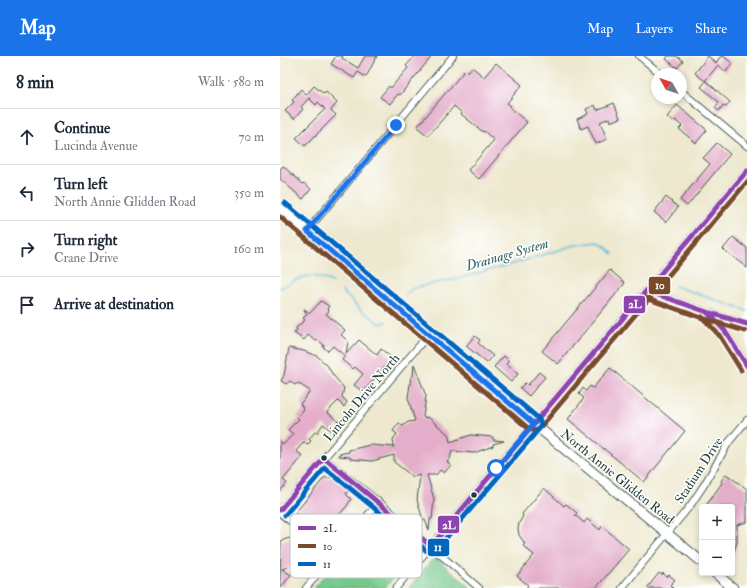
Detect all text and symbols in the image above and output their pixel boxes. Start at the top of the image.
text: Map [20,16,56,40]
text: Map [587,20,613,37]
text: Layers [635,20,673,37]
text: Share [695,20,727,37]
north arrow [651,68,687,104]
text: 8 min [16,72,54,93]
text: Walk · 580 m [198,74,264,90]
route end [387,116,405,134]
text: Continue [54,119,110,138]
icon: ahead [16,126,38,148]
text: 70 m [239,129,264,145]
text: Lucinda Avenue [54,138,138,154]
text: Turn left [54,175,108,194]
icon: left [16,182,38,204]
text: 350 m [234,185,264,201]
text: North Annie Glidden Road [54,194,196,210]
text: Turn right [54,231,117,250]
water label: Drainage System [463,235,550,275]
icon: right [16,238,38,260]
text: 160 m [233,241,264,257]
text: Crane Drive [54,250,118,266]
line badge: 10 [648,276,671,295]
text: 10 [655,279,665,292]
icon: arrive [16,294,38,316]
text: Arrive at destination [54,295,174,314]
line badge: 2L [623,295,646,314]
text: 2L [628,298,643,311]
street label: Lincoln Drive North [320,350,403,445]
street label: North Annie Glidden Road [557,426,678,528]
street label: Stadium Drive [671,434,727,507]
unlabelled marker [319,453,329,463]
route start [487,459,505,477]
unlabelled marker [469,490,479,500]
map controls [699,504,735,576]
button: + [699,504,735,540]
legend [290,514,422,578]
line badge: 2L [437,515,460,534]
text: 2L [442,519,457,532]
text: 2L [323,522,337,535]
line badge: 11 [427,538,450,557]
text: 10 [323,540,333,553]
button: − [699,540,735,576]
text: 11 [434,541,442,554]
text: 11 [323,558,331,571]

